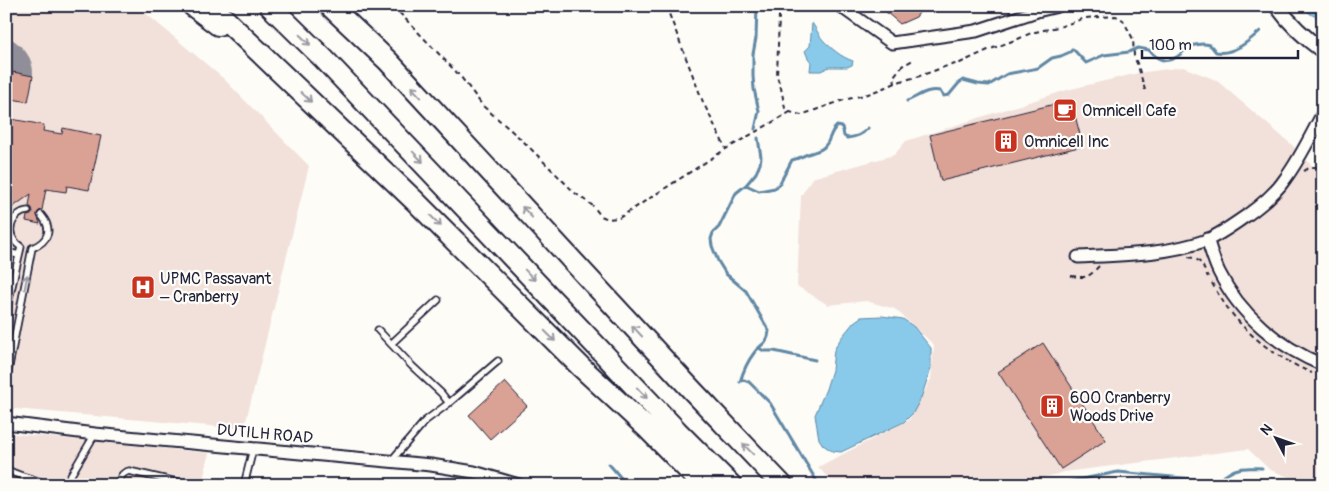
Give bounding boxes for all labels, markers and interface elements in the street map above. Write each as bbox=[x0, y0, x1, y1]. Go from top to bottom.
scale bar bbox=[1142, 28, 1298, 60]
one-way arrow bbox=[299, 34, 311, 46]
text: 100 m bbox=[1149, 36, 1192, 55]
one-way arrow bbox=[410, 86, 422, 99]
one-way arrow bbox=[300, 91, 312, 103]
cafe icon: Omnicell Cafe bbox=[1052, 97, 1078, 123]
place label: Omnicell Cafe bbox=[1082, 101, 1176, 121]
building icon: Omnicell Inc bbox=[993, 128, 1019, 154]
place label: Omnicell Inc bbox=[1024, 132, 1109, 152]
one-way arrow bbox=[412, 151, 424, 164]
one-way arrow bbox=[521, 205, 532, 218]
one-way arrow bbox=[429, 215, 441, 227]
place label: UPMC Passavant – Cranberry bbox=[159, 269, 272, 307]
one-way arrow bbox=[524, 269, 536, 281]
hospital icon: UPMC Passavant – Cranberry bbox=[130, 274, 156, 300]
one-way arrow bbox=[21, 275, 31, 291]
one-way arrow bbox=[631, 324, 643, 337]
one-way arrow bbox=[544, 330, 556, 342]
one-way arrow bbox=[636, 387, 648, 399]
place label: 600 Cranberry Woods Drive bbox=[1070, 388, 1170, 426]
building icon: 600 Cranberry Woods Drive bbox=[1039, 393, 1065, 419]
north arrow bbox=[1252, 414, 1302, 464]
street label: DUTILH ROAD bbox=[216, 420, 314, 448]
text: N bbox=[1257, 421, 1276, 439]
one-way arrow bbox=[742, 443, 754, 456]

